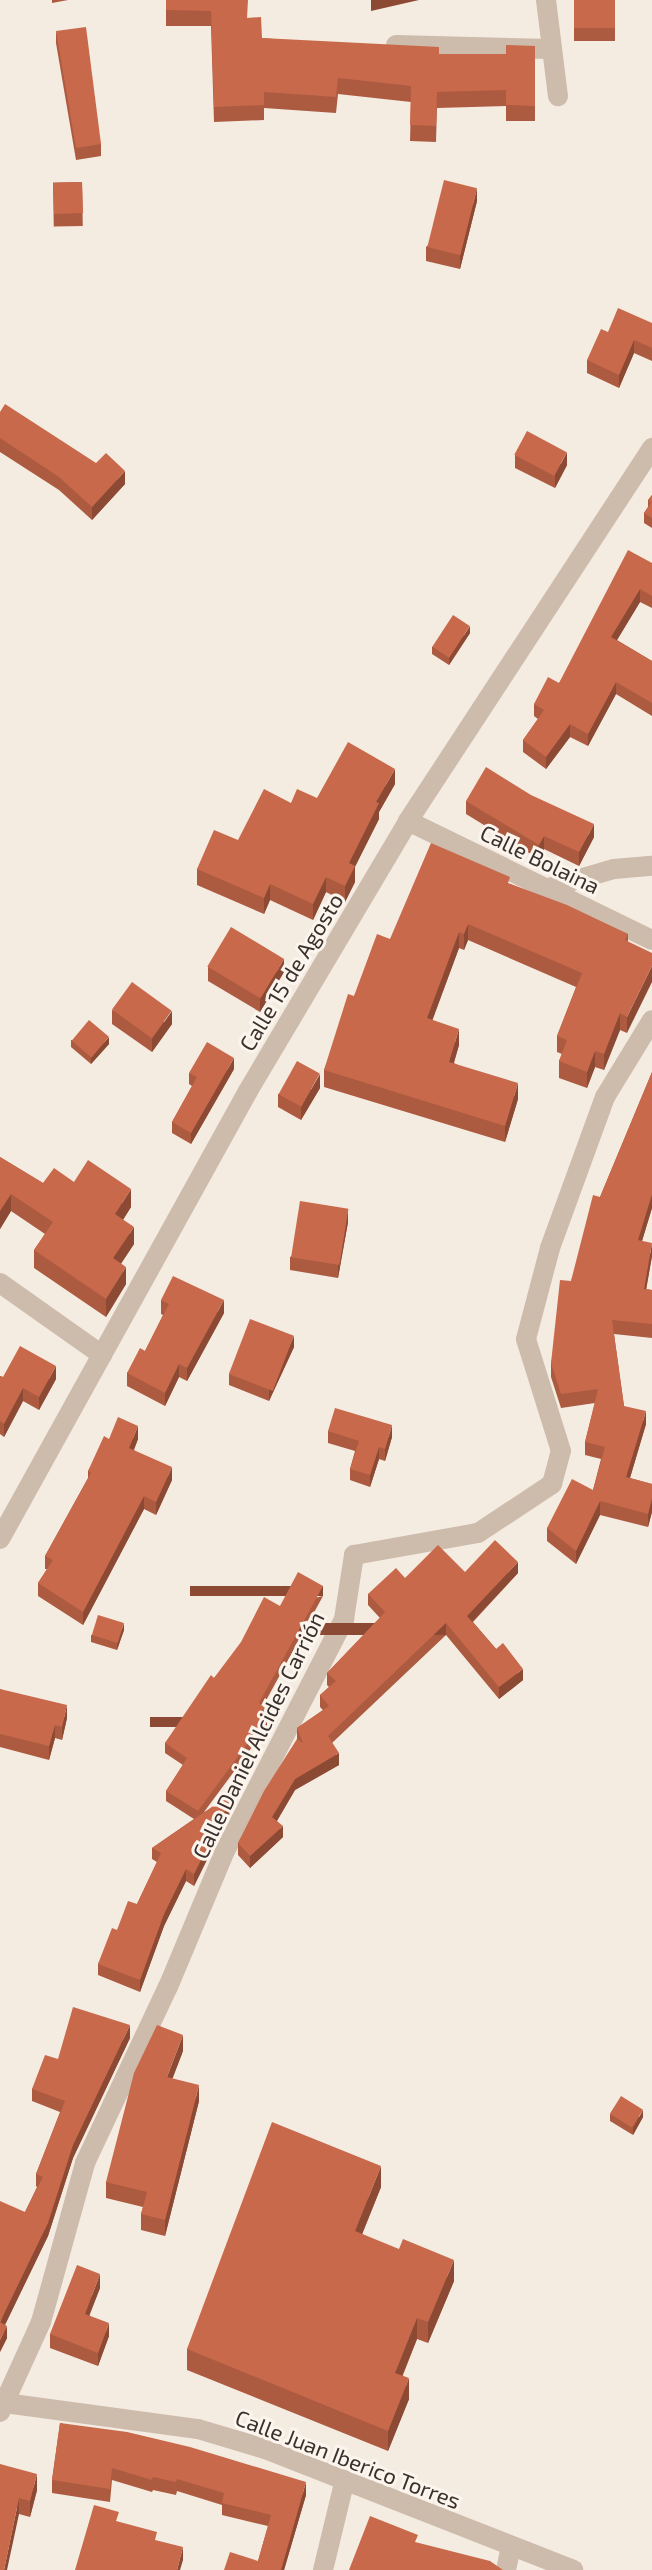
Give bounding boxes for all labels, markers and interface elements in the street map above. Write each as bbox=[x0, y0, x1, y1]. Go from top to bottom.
street label: Calle Bolaina bbox=[476, 819, 604, 899]
street label: Calle 15 de Agosto bbox=[233, 888, 349, 1056]
street label: Calle Daniel Alcides Carrión bbox=[186, 1607, 330, 1863]
street label: Calle Juan Iberico Torres bbox=[231, 2404, 465, 2514]

